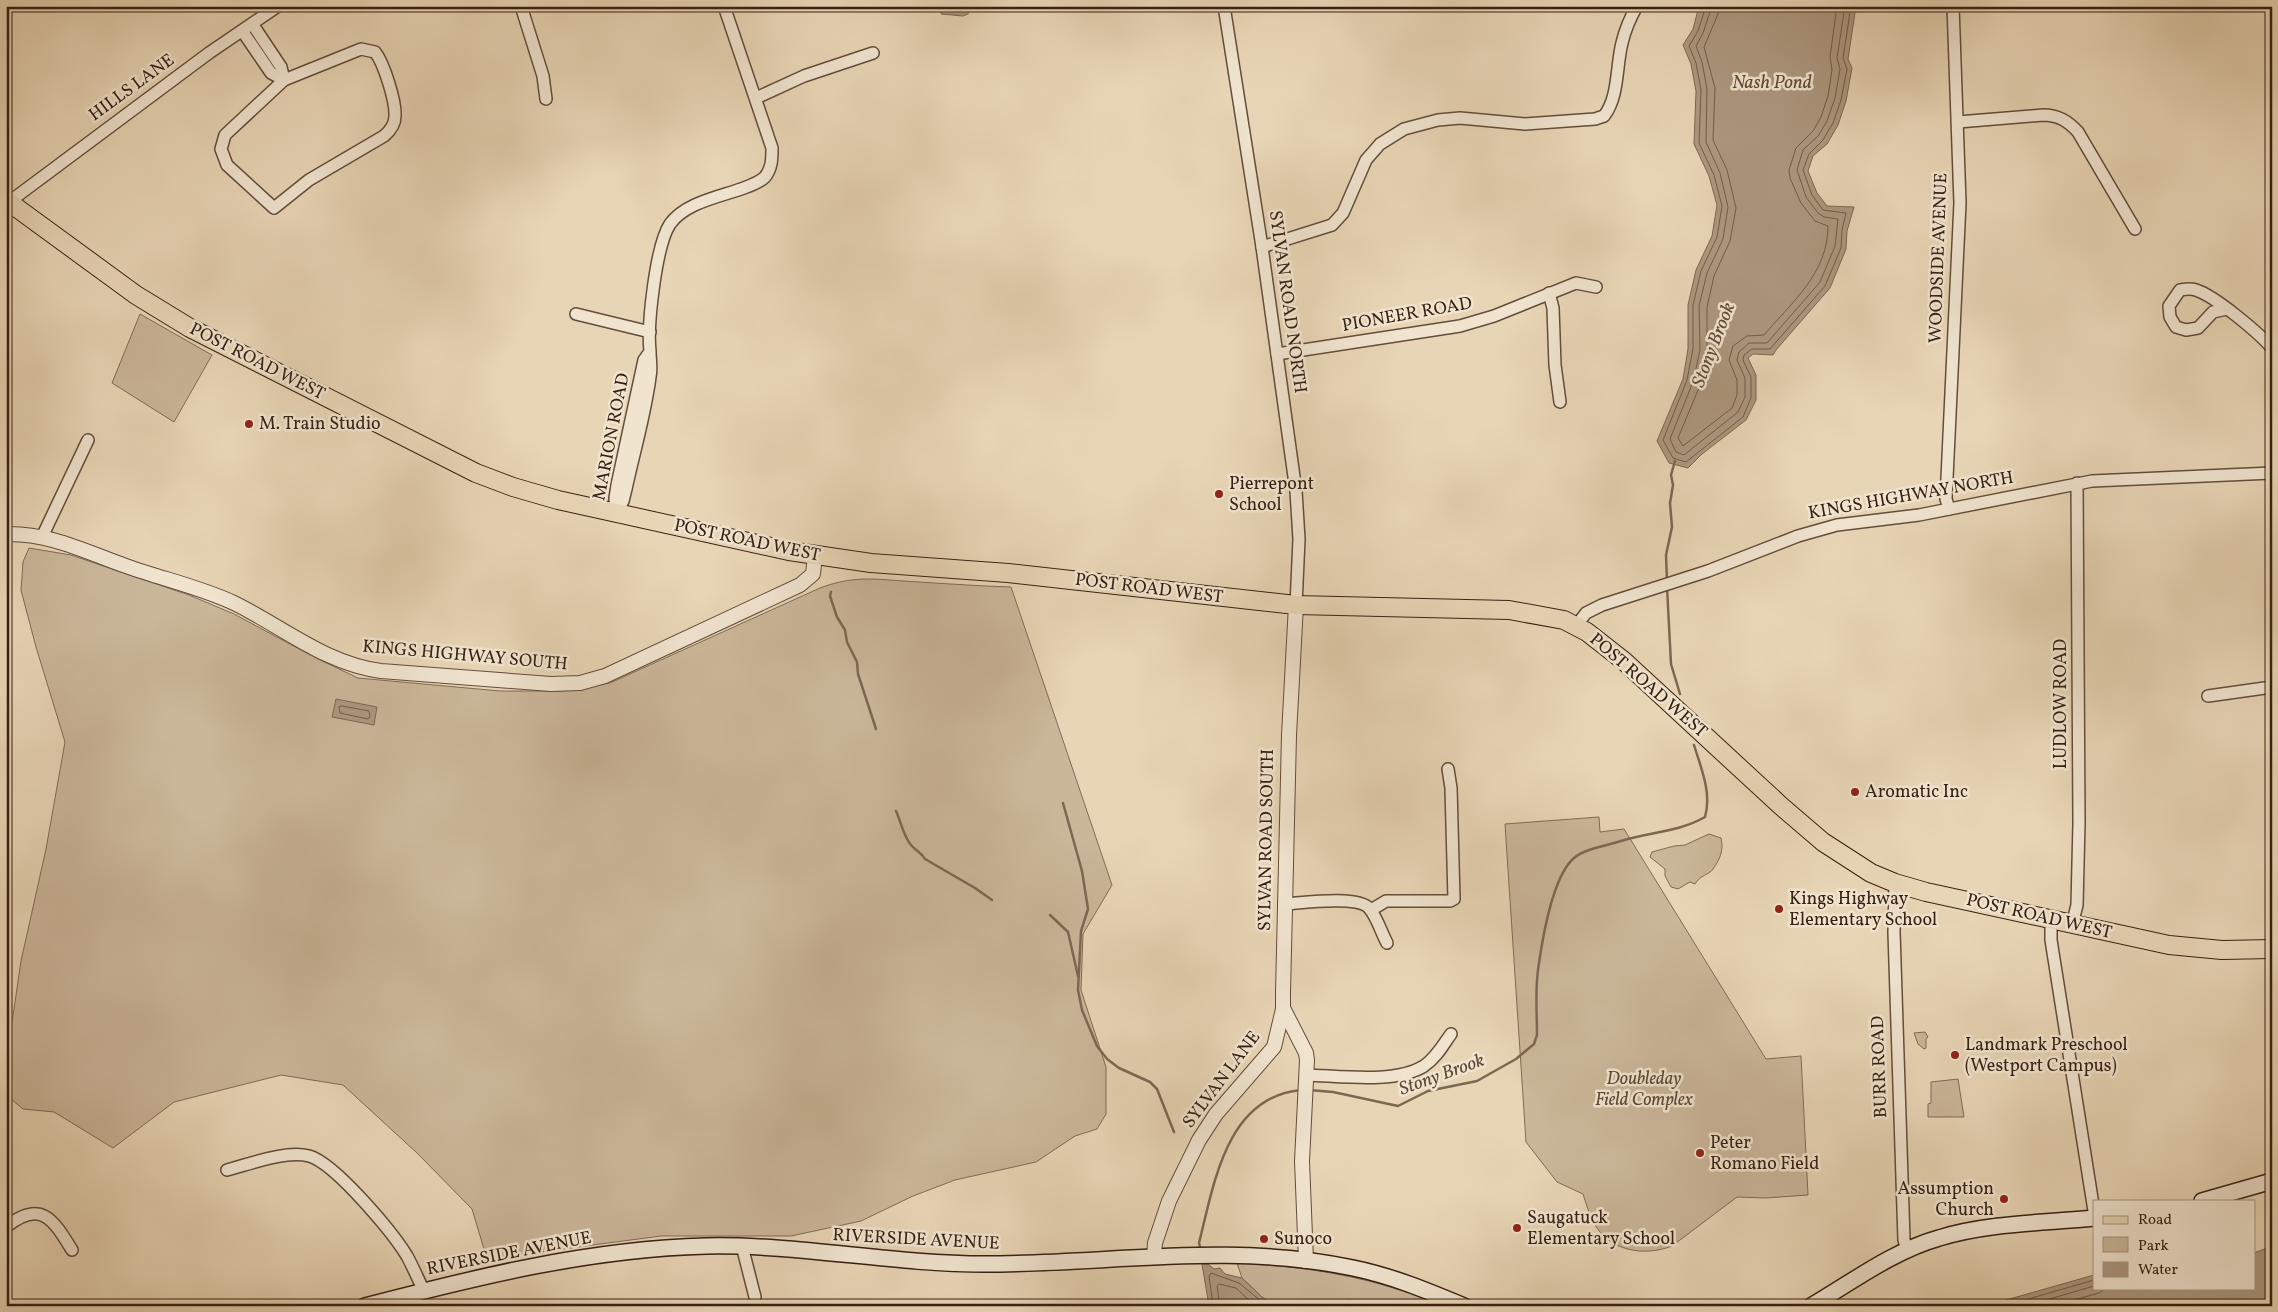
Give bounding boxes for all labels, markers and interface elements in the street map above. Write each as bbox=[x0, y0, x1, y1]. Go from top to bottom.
street label: HILLS LANE bbox=[84, 48, 180, 128]
water label: Nash Pond bbox=[1732, 70, 1812, 96]
street label: WOODSIDE AVENUE bbox=[1924, 172, 1954, 344]
street label: SYLVAN ROAD NORTH bbox=[1262, 209, 1312, 395]
street label: PIONEER ROAD bbox=[1340, 291, 1474, 339]
water label: Stony Brook bbox=[1686, 299, 1742, 391]
street label: POST ROAD WEST bbox=[185, 317, 329, 407]
street label: MARION ROAD bbox=[587, 371, 637, 503]
place label: M. Train Studio bbox=[259, 412, 381, 437]
marker: M. Train Studio bbox=[243, 418, 255, 430]
street label: KINGS HIGHWAY NORTH bbox=[1806, 466, 2016, 526]
place label: Pierrepont School bbox=[1229, 472, 1314, 518]
marker: Pierrepont School bbox=[1213, 488, 1225, 500]
street label: POST ROAD WEST bbox=[672, 513, 823, 569]
street label: POST ROAD WEST bbox=[1074, 568, 1225, 611]
street label: POST ROAD WEST bbox=[1584, 628, 1713, 745]
street label: KINGS HIGHWAY SOUTH bbox=[361, 635, 569, 677]
street label: LUDLOW ROAD bbox=[2049, 639, 2074, 769]
street label: SYLVAN ROAD SOUTH bbox=[1253, 749, 1281, 931]
place label: Aromatic Inc bbox=[1865, 780, 1968, 805]
marker: Aromatic Inc bbox=[1849, 786, 1861, 798]
place label: Kings Highway Elementary School bbox=[1789, 887, 1937, 933]
street label: POST ROAD WEST bbox=[1964, 888, 2115, 946]
marker: Kings Highway Elementary School bbox=[1773, 903, 1785, 915]
street label: BURR ROAD bbox=[1866, 1015, 1894, 1119]
street label: SYLVAN LANE bbox=[1177, 1026, 1267, 1134]
place label: Landmark Preschool (Westport Campus) bbox=[1965, 1033, 2128, 1079]
water label: Stony Brook bbox=[1396, 1047, 1489, 1102]
marker: Landmark Preschool (Westport Campus) bbox=[1949, 1049, 1961, 1061]
park label: Doubleday Field Complex bbox=[1595, 1067, 1694, 1113]
place label: Peter Romano Field bbox=[1710, 1131, 1819, 1177]
marker: Peter Romano Field bbox=[1694, 1147, 1706, 1159]
place label: Assumption Church bbox=[1897, 1177, 1994, 1223]
marker: Assumption Church bbox=[1998, 1193, 2010, 1205]
legend bbox=[2093, 1200, 2256, 1290]
place label: Saugatuck Elementary School bbox=[1527, 1206, 1675, 1252]
text: Road bbox=[2138, 1210, 2172, 1231]
marker: Saugatuck Elementary School bbox=[1511, 1222, 1523, 1234]
street label: RIVERSIDE AVENUE bbox=[832, 1223, 1000, 1257]
street label: RIVERSIDE AVENUE bbox=[424, 1226, 594, 1282]
place label: Sunoco bbox=[1274, 1227, 1332, 1252]
marker: Sunoco bbox=[1258, 1233, 1270, 1245]
text: Park bbox=[2138, 1236, 2169, 1257]
text: Water bbox=[2138, 1260, 2178, 1281]

